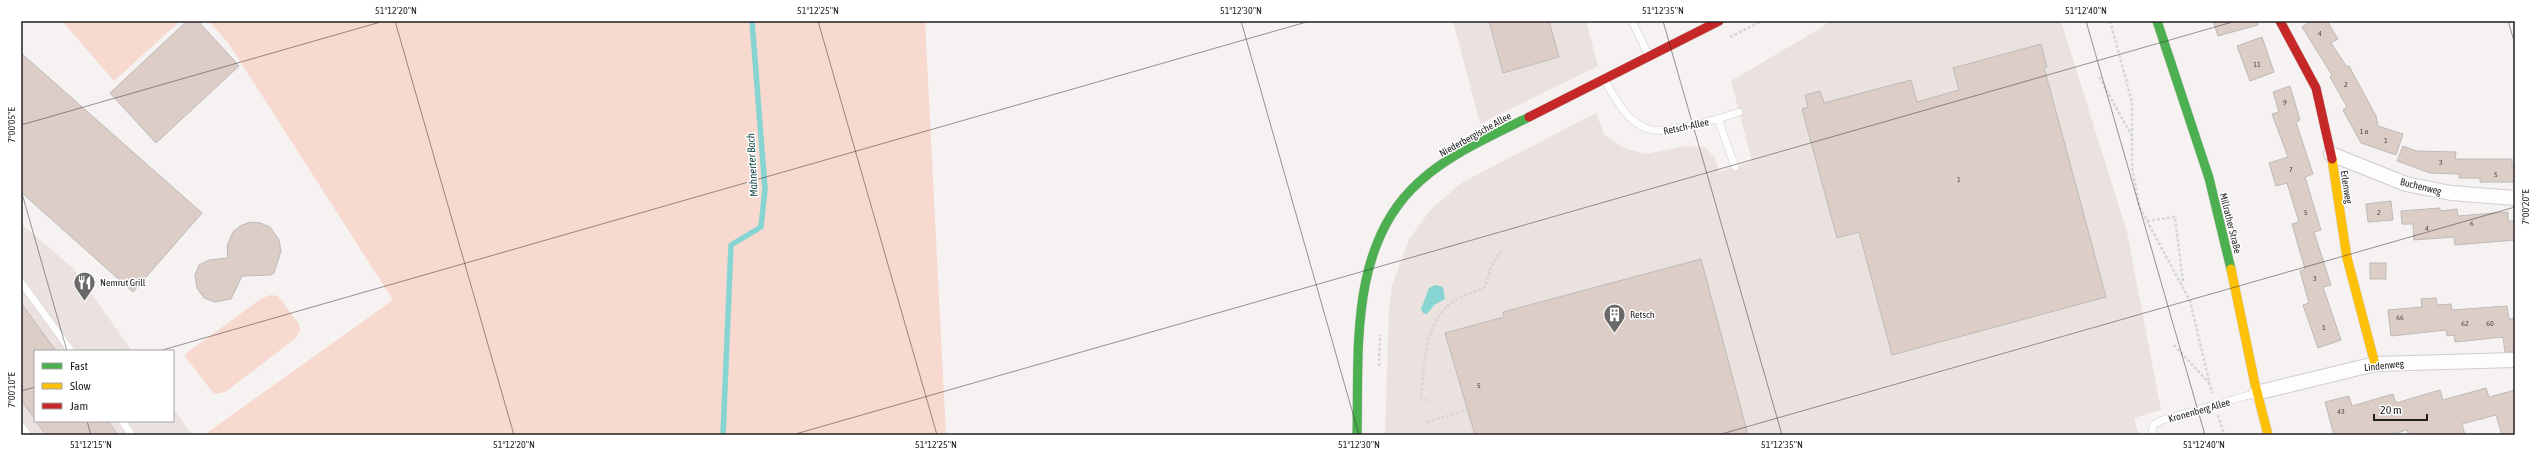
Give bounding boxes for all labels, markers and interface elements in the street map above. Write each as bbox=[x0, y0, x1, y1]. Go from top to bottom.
text: 51°12'20"N bbox=[375, 5, 417, 16]
text: 51°12'25"N bbox=[797, 5, 839, 16]
text: 51°12'30"N bbox=[1220, 5, 1262, 16]
text: 51°12'35"N bbox=[1642, 5, 1684, 16]
text: 51°12'40"N bbox=[2065, 5, 2107, 16]
house number: 4 bbox=[2318, 29, 2322, 38]
house number: 11 bbox=[2253, 60, 2261, 69]
house number: 2 bbox=[2344, 80, 2348, 89]
house number: 9 bbox=[2283, 98, 2287, 107]
text: 7°00'05"E bbox=[6, 107, 17, 143]
street label: Niederbergische Allee bbox=[1437, 110, 1514, 159]
street label: Retsch-Allee bbox=[1662, 116, 1710, 137]
house number: 1 a bbox=[2360, 127, 2369, 136]
water label: Mahnerter Bach bbox=[744, 132, 760, 197]
house number: 1 bbox=[2384, 136, 2388, 145]
house number: 3 bbox=[2439, 158, 2443, 167]
house number: 7 bbox=[2289, 165, 2293, 174]
street label: Erlenweg bbox=[2338, 169, 2355, 205]
house number: 5 bbox=[2494, 170, 2498, 179]
house number: 1 bbox=[1957, 175, 1961, 184]
street label: Buchenweg bbox=[2399, 176, 2443, 197]
text: 7°00'20"E bbox=[2520, 189, 2531, 225]
street label: Millrather Straße bbox=[2218, 192, 2243, 255]
house number: 5 bbox=[2304, 208, 2308, 217]
house number: 2 bbox=[2377, 208, 2381, 217]
house number: 6 bbox=[2470, 219, 2474, 228]
house number: 4 bbox=[2425, 224, 2429, 233]
restaurant icon: Nemrut Grill bbox=[72, 269, 98, 302]
house number: 3 bbox=[2313, 274, 2317, 283]
place label: Nemrut Grill bbox=[100, 277, 146, 288]
building icon: Retsch bbox=[1602, 301, 1628, 334]
place label: Retsch bbox=[1630, 309, 1655, 320]
house number: 66 bbox=[2396, 313, 2404, 322]
house number: 62 bbox=[2461, 319, 2469, 328]
house number: 60 bbox=[2486, 319, 2494, 328]
house number: 1 bbox=[2322, 323, 2326, 332]
legend bbox=[34, 350, 174, 422]
street label: Lindenweg bbox=[2364, 358, 2405, 373]
text: Fast bbox=[70, 359, 88, 373]
text: 7°00'10"E bbox=[6, 372, 17, 408]
text: Slow bbox=[70, 379, 91, 393]
house number: 5 bbox=[1477, 381, 1481, 390]
street label: Kronenberg Allee bbox=[2167, 396, 2232, 425]
scale bar bbox=[2374, 396, 2427, 422]
text: Jam bbox=[70, 399, 88, 413]
text: 20 m bbox=[2380, 403, 2402, 417]
house number: 43 bbox=[2337, 407, 2345, 416]
text: 51°12'15"N bbox=[70, 439, 112, 450]
text: 51°12'20"N bbox=[493, 439, 535, 450]
text: 51°12'25"N bbox=[915, 439, 957, 450]
text: 51°12'30"N bbox=[1338, 439, 1380, 450]
text: 51°12'35"N bbox=[1761, 439, 1803, 450]
text: 51°12'40"N bbox=[2183, 439, 2225, 450]

